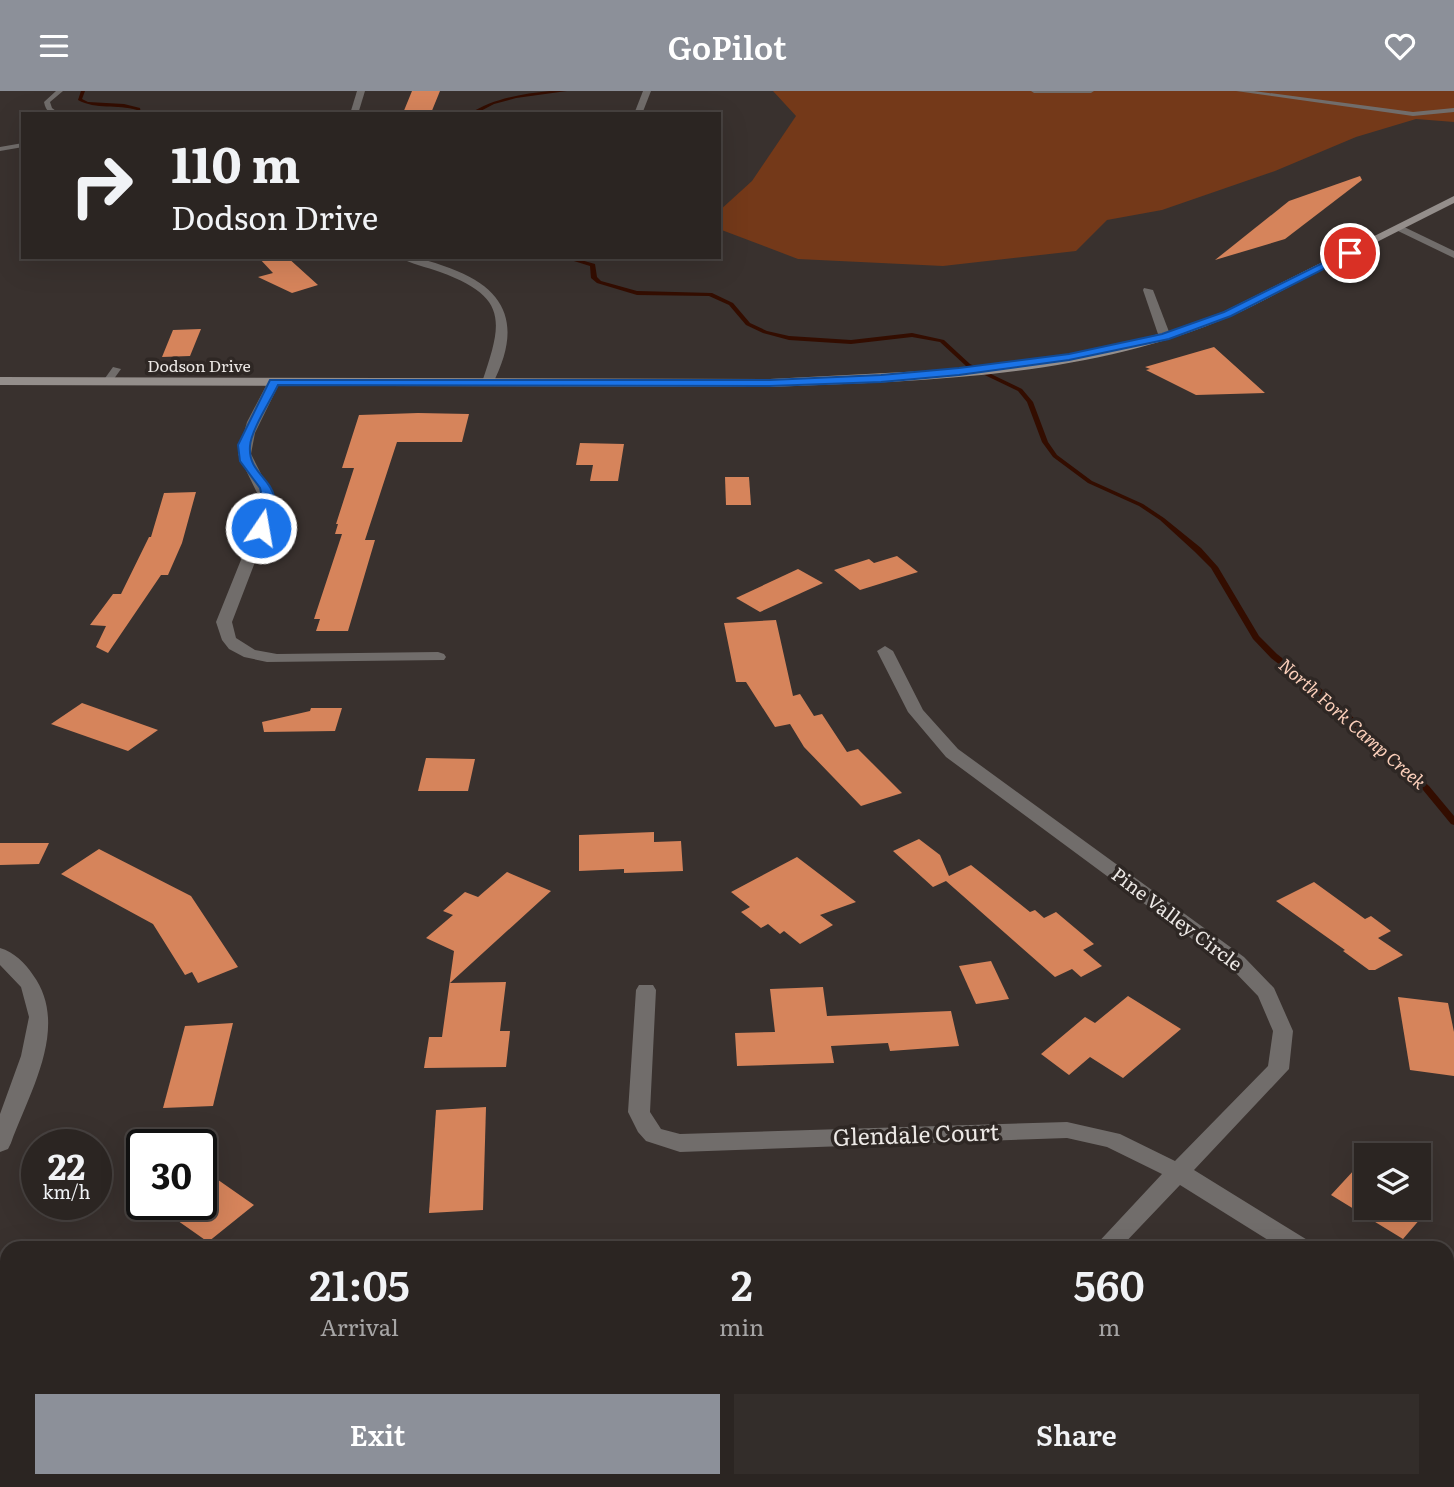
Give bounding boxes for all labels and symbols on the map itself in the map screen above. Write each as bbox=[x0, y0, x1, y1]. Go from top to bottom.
pin bbox=[1320, 223, 1380, 283]
street label: Dodson Drive bbox=[147, 353, 251, 377]
position arrow bbox=[224, 491, 298, 565]
water label: North Fork Camp Creek bbox=[1273, 651, 1433, 795]
street label: Pine Valley Circle bbox=[1106, 860, 1249, 977]
street label: Glendale Court bbox=[832, 1113, 1000, 1153]
speed limit sign: 30 bbox=[126, 1129, 217, 1220]

